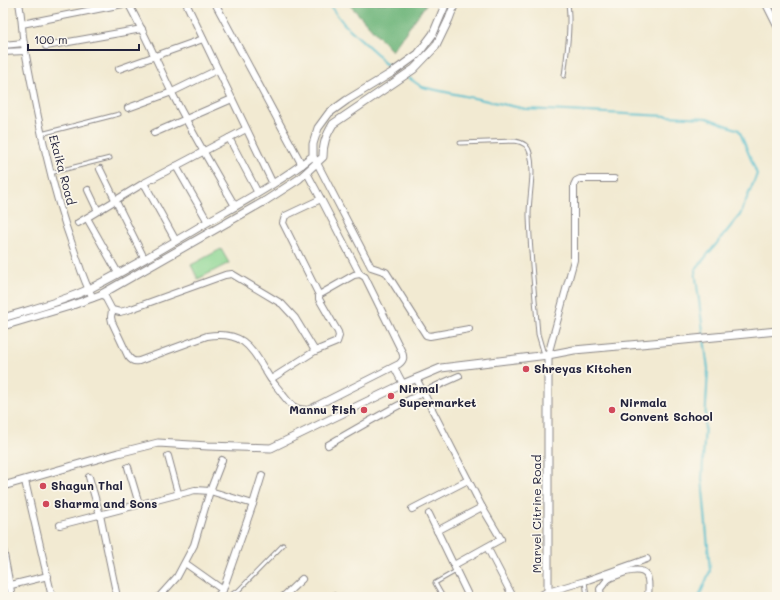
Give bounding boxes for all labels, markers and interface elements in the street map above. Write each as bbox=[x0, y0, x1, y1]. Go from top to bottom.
scale bar bbox=[28, 26, 139, 52]
text: 100 m bbox=[34, 31, 68, 47]
street label: Ekaika Road bbox=[46, 133, 80, 207]
place label: Shreyas Kitchen bbox=[534, 360, 632, 376]
marker: Shreyas Kitchen bbox=[521, 364, 531, 374]
place label: Nirmal Supermarket bbox=[399, 380, 476, 410]
marker: Nirmal Supermarket bbox=[386, 391, 396, 401]
place label: Nirmala Convent School bbox=[620, 394, 713, 424]
place label: Mannu Fish bbox=[289, 401, 356, 417]
marker: Mannu Fish bbox=[359, 405, 369, 415]
marker: Nirmala Convent School bbox=[607, 405, 617, 415]
street label: Marvel Citrine Road bbox=[528, 454, 544, 573]
place label: Shagun Thal bbox=[51, 477, 123, 493]
marker: Shagun Thal bbox=[38, 481, 48, 491]
place label: Sharma and Sons bbox=[54, 495, 157, 511]
marker: Sharma and Sons bbox=[41, 499, 51, 509]

